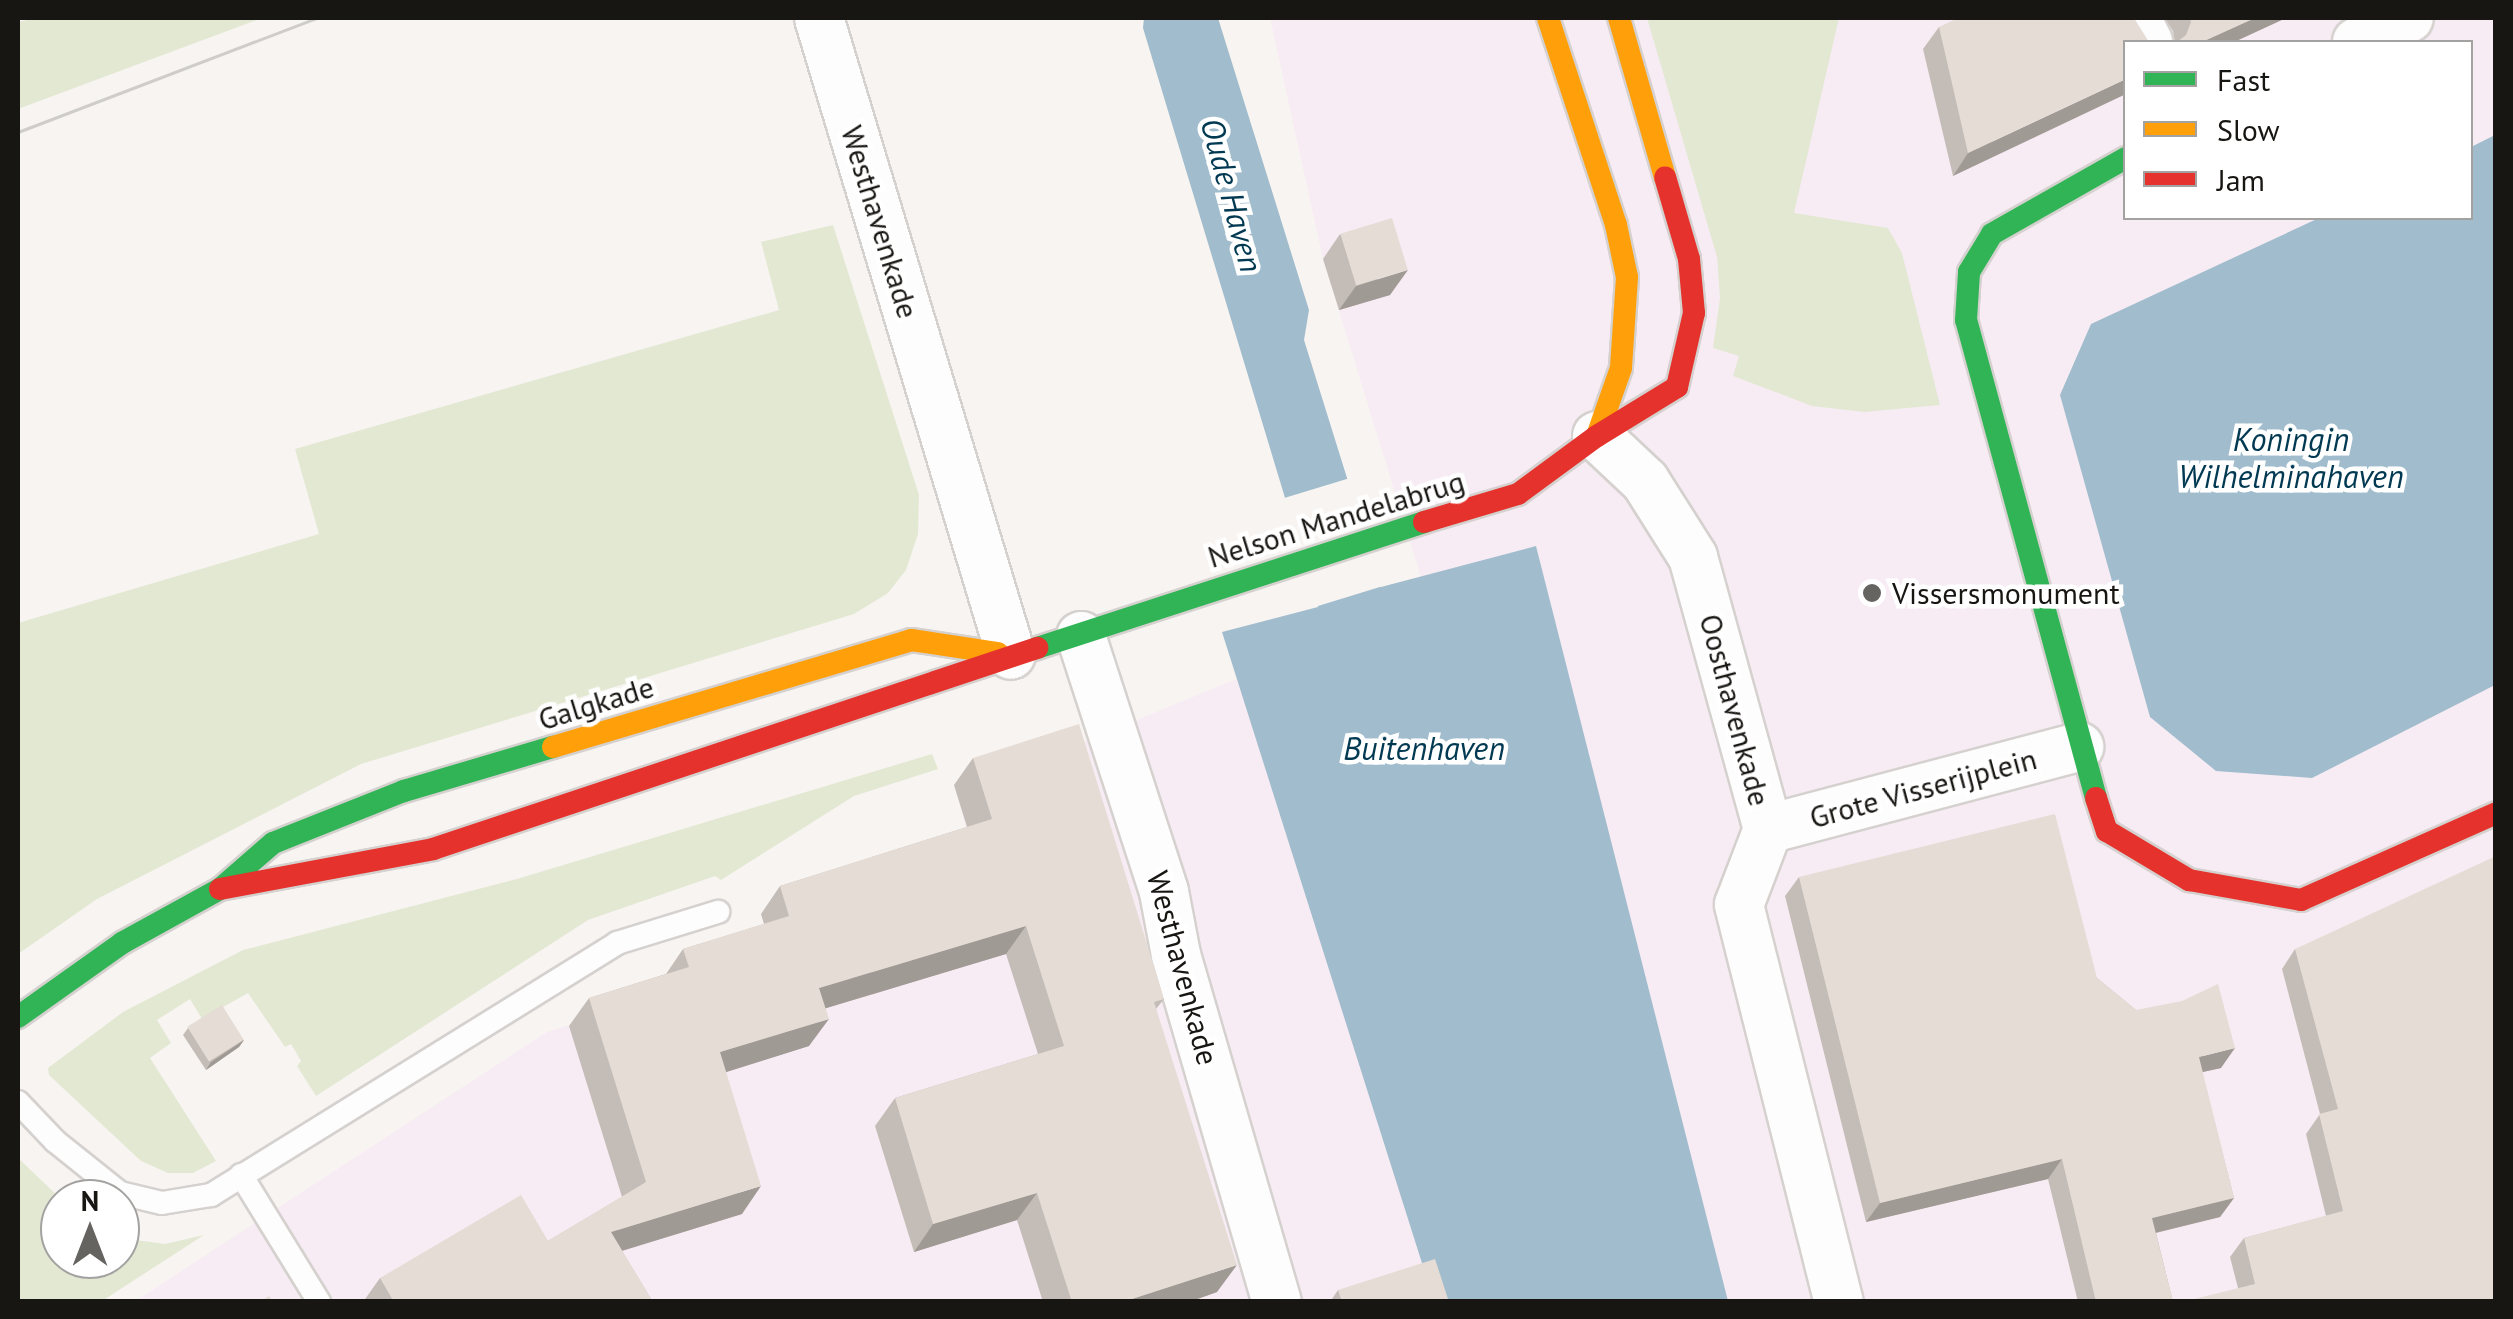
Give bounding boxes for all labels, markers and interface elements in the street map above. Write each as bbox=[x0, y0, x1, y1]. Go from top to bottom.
legend bbox=[2123, 40, 2473, 220]
text: Fast bbox=[2217, 60, 2270, 99]
text: Slow bbox=[2217, 110, 2280, 149]
water label: Oude Haven bbox=[1193, 114, 1271, 276]
street label: Westhavenkade bbox=[834, 121, 926, 323]
text: Jam bbox=[2217, 160, 2265, 199]
water label: Koningin Wilhelminahaven bbox=[2178, 421, 2404, 496]
street label: Nelson Mandelabrug bbox=[1204, 463, 1468, 575]
place label: Vissersmonument bbox=[1892, 575, 2120, 611]
marker: Vissersmonument bbox=[1861, 582, 1883, 604]
street label: Oosthavenkade bbox=[1692, 610, 1778, 810]
street label: Galgkade bbox=[534, 668, 658, 738]
water label: Buitenhaven bbox=[1343, 729, 1505, 767]
street label: Grote Visserijplein bbox=[1805, 740, 2041, 836]
street label: Westhavenkade bbox=[1140, 867, 1226, 1069]
north arrow bbox=[40, 1179, 140, 1279]
text: N bbox=[81, 1182, 99, 1219]

